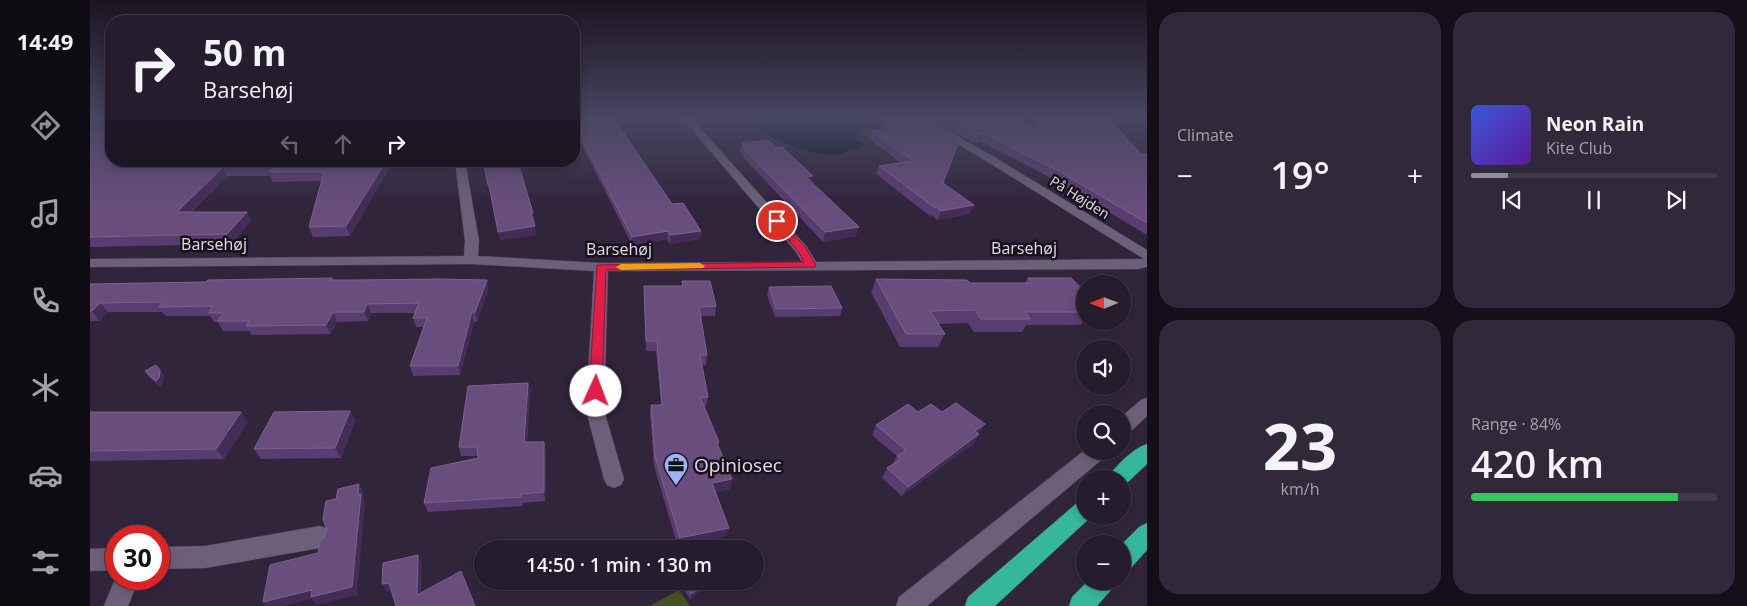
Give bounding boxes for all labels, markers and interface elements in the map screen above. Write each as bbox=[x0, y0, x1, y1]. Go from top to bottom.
text: 14:49 bbox=[17, 26, 73, 56]
text: 50 m bbox=[203, 29, 286, 76]
icon: right bbox=[120, 35, 185, 100]
text: Barsehøj bbox=[203, 74, 294, 104]
icon: directions bbox=[28, 108, 63, 143]
text: Neon Rain bbox=[1546, 111, 1644, 137]
text: Climate bbox=[1177, 124, 1234, 146]
icon: left bbox=[276, 130, 304, 158]
icon: ahead bbox=[329, 130, 357, 158]
icon: right bbox=[382, 130, 410, 158]
text: Kite Club bbox=[1546, 137, 1612, 159]
text: 19° bbox=[1270, 148, 1330, 200]
text: − bbox=[1177, 156, 1193, 194]
text: + bbox=[1407, 156, 1423, 194]
street label: På Højden bbox=[1046, 171, 1114, 223]
icon: previous bbox=[1498, 186, 1526, 214]
icon: pause bbox=[1580, 186, 1608, 214]
icon: next bbox=[1662, 186, 1690, 214]
icon: music bbox=[28, 196, 63, 231]
pin bbox=[756, 200, 798, 242]
icon: arrive bbox=[763, 207, 791, 235]
street label: Barsehøj bbox=[181, 233, 247, 255]
street label: Barsehøj bbox=[991, 237, 1057, 259]
street label: Barsehøj bbox=[586, 238, 652, 260]
north arrow bbox=[1076, 275, 1131, 330]
map controls bbox=[1076, 275, 1131, 590]
icon: phone bbox=[28, 283, 63, 318]
button: sound bbox=[1076, 340, 1131, 395]
position arrow bbox=[569, 364, 621, 416]
icon: climate bbox=[28, 370, 63, 405]
text: 23 bbox=[1263, 401, 1337, 489]
button: search bbox=[1076, 405, 1131, 460]
text: Range · 84% bbox=[1471, 413, 1561, 435]
text: 420 km bbox=[1471, 437, 1604, 489]
office icon: Opiniosec bbox=[663, 452, 689, 486]
place label: Opiniosec bbox=[694, 452, 782, 478]
icon: car bbox=[28, 458, 63, 493]
button: + bbox=[1076, 470, 1131, 525]
text: km/h bbox=[1281, 478, 1319, 500]
speed limit sign: 30 bbox=[105, 525, 170, 590]
button: − bbox=[1076, 535, 1131, 590]
icon: filters bbox=[28, 545, 63, 580]
text: 14:50 · 1 min · 130 m bbox=[526, 552, 712, 578]

